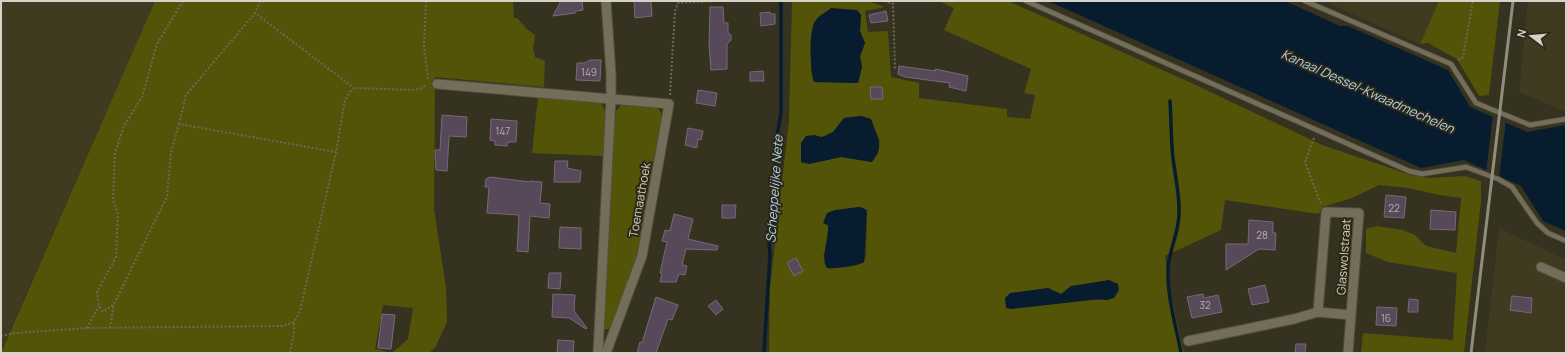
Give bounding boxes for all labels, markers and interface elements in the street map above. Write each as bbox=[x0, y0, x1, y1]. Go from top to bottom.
north arrow bbox=[1511, 16, 1551, 56]
text: N bbox=[1513, 27, 1529, 39]
water label: Kanaal Dessel-Kwaadmechelen bbox=[1279, 45, 1458, 138]
house number: 149 bbox=[581, 65, 597, 79]
house number: 147 bbox=[496, 124, 510, 138]
water label: Scheppelijke Nete bbox=[761, 133, 787, 244]
street label: Toemaathoek bbox=[625, 160, 655, 239]
house number: 22 bbox=[1388, 201, 1400, 215]
street label: Glaswolstraat bbox=[1332, 218, 1355, 296]
house number: 28 bbox=[1256, 228, 1268, 242]
house number: 32 bbox=[1199, 298, 1211, 312]
house number: 16 bbox=[1381, 311, 1391, 325]

